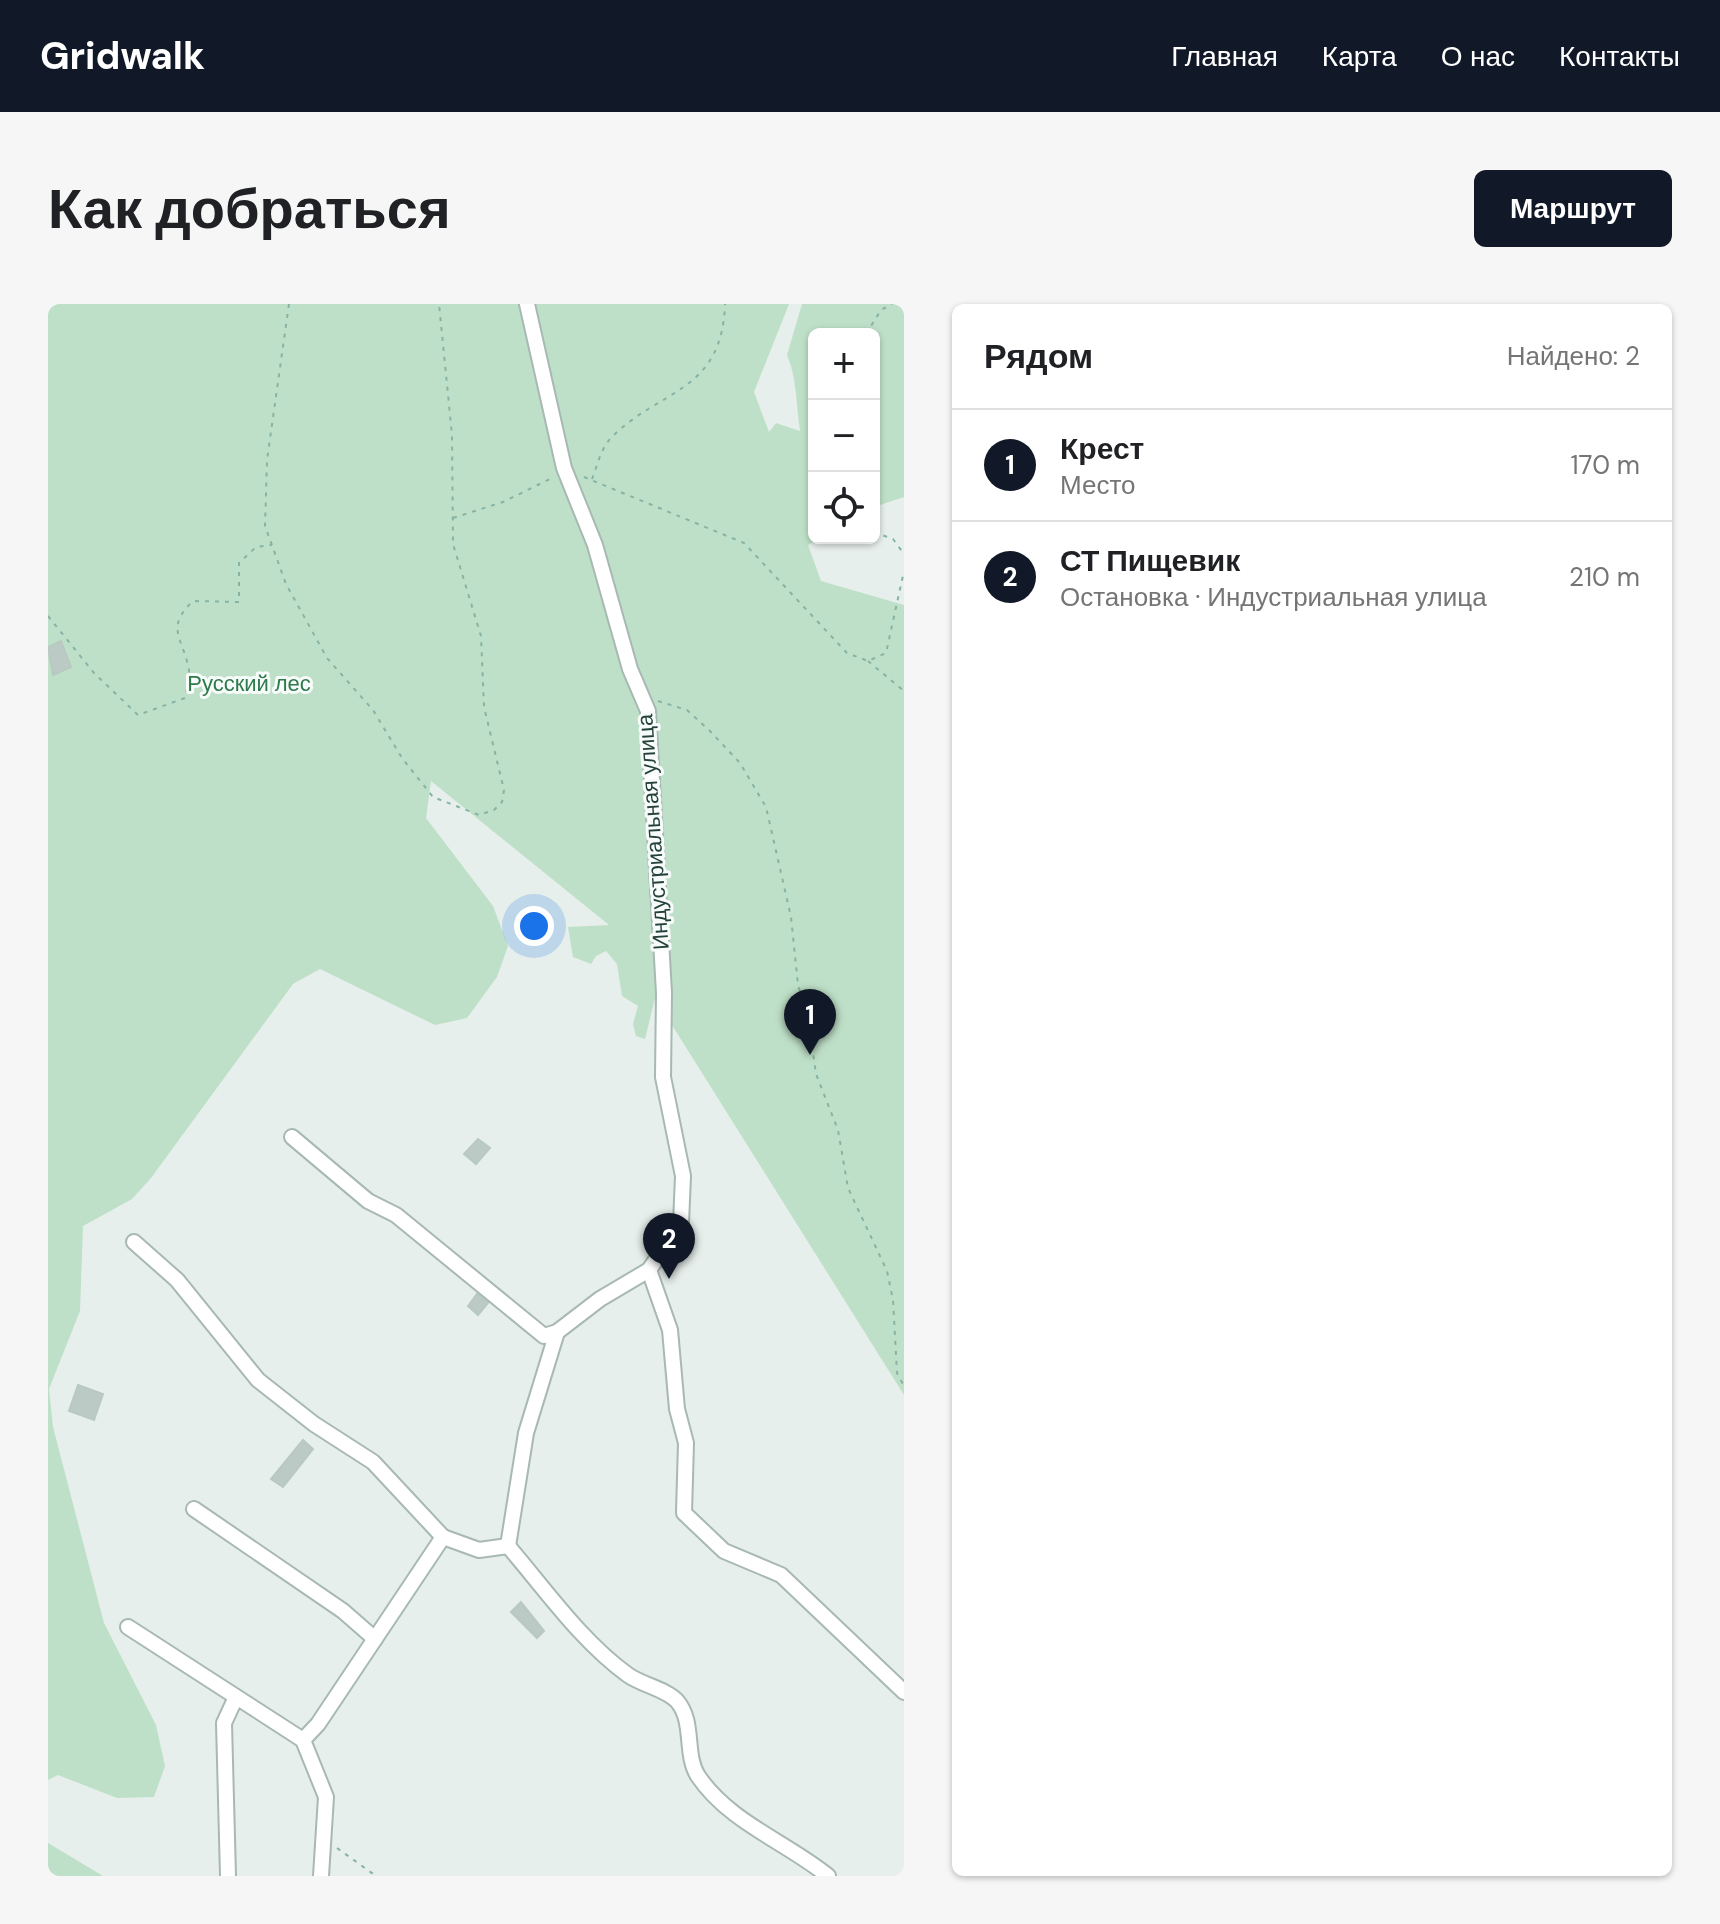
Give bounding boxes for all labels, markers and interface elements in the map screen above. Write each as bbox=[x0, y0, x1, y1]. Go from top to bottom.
text: Gridwalk bbox=[40, 31, 205, 81]
text: Главная bbox=[1171, 38, 1278, 75]
text: Карта bbox=[1322, 38, 1397, 75]
text: О нас bbox=[1441, 38, 1515, 75]
text: Контакты bbox=[1559, 38, 1680, 75]
button: Маршрут bbox=[1474, 170, 1672, 247]
text: Как добраться bbox=[48, 172, 451, 245]
map controls bbox=[808, 328, 880, 544]
button: + bbox=[808, 328, 880, 400]
text: Рядом bbox=[984, 334, 1093, 379]
text: Найдено: 2 bbox=[1507, 339, 1640, 373]
button: − bbox=[808, 400, 880, 472]
text: Крест bbox=[1060, 429, 1144, 468]
text: 1 bbox=[1005, 448, 1015, 482]
text: 170 m bbox=[1571, 448, 1640, 482]
text: Место bbox=[1060, 468, 1136, 502]
button: locate bbox=[808, 472, 880, 544]
text: СТ Пищевик bbox=[1060, 541, 1240, 580]
text: 2 bbox=[1002, 560, 1018, 594]
text: 210 m bbox=[1569, 560, 1640, 594]
text: Остановка · Индустриальная улица bbox=[1060, 580, 1487, 614]
park label: Русский лес bbox=[187, 669, 311, 698]
street label: Индустриальная улица bbox=[630, 712, 676, 951]
your location bbox=[514, 906, 554, 946]
pin: 1 bbox=[784, 989, 836, 1055]
pin: 2 bbox=[643, 1213, 695, 1279]

